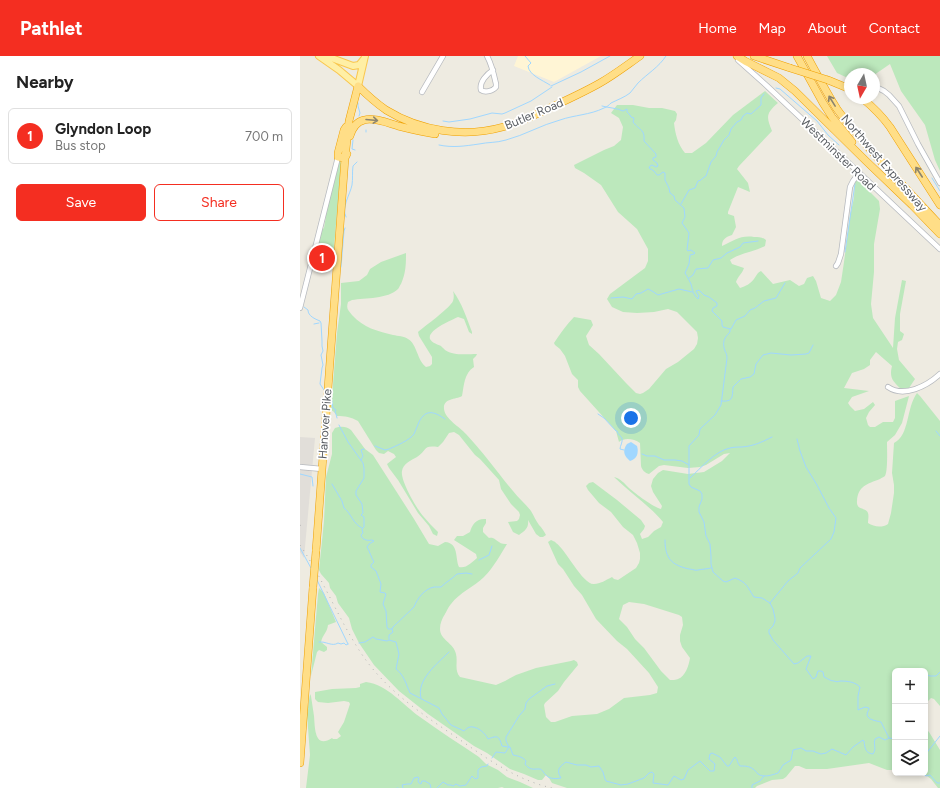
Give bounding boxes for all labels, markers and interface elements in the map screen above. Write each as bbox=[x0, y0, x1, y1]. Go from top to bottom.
text: Pathlet bbox=[20, 17, 83, 40]
text: Home bbox=[698, 20, 737, 37]
text: Map bbox=[759, 20, 786, 37]
text: About bbox=[808, 20, 847, 37]
text: Contact bbox=[869, 20, 920, 37]
north arrow bbox=[844, 68, 880, 104]
text: Nearby bbox=[16, 72, 74, 92]
street label: Butler Road bbox=[503, 95, 565, 133]
one-way arrow bbox=[828, 96, 836, 107]
street label: Northwest Expressway bbox=[838, 112, 930, 215]
street label: Westminster Road bbox=[798, 115, 878, 193]
one-way arrow bbox=[365, 117, 378, 124]
text: Glyndon Loop bbox=[55, 120, 151, 138]
text: 1 bbox=[27, 129, 33, 144]
text: 700 m bbox=[245, 129, 283, 144]
text: Bus stop bbox=[55, 138, 106, 153]
one-way arrow bbox=[915, 167, 923, 178]
button: Save bbox=[16, 184, 146, 221]
button: Share bbox=[154, 184, 284, 221]
pin: 1 bbox=[309, 243, 335, 273]
street label: Hanover Pike bbox=[316, 388, 334, 460]
your location bbox=[621, 408, 641, 428]
map controls bbox=[892, 668, 928, 776]
button: + bbox=[892, 668, 928, 704]
button: − bbox=[892, 704, 928, 740]
button: layers bbox=[892, 740, 928, 776]

